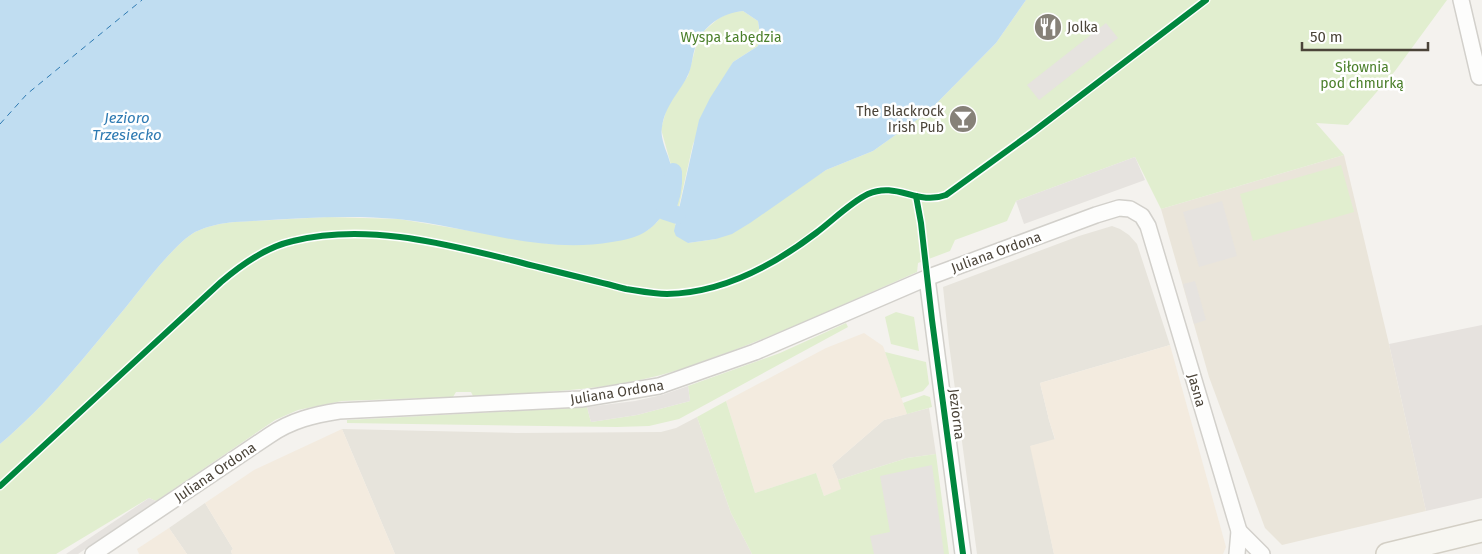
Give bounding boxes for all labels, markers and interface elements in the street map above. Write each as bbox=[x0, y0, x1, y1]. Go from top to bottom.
restaurant icon: Jolka bbox=[1033, 12, 1063, 42]
place label: Jolka bbox=[1067, 19, 1098, 36]
scale bar bbox=[1302, 20, 1428, 52]
text: 50 m bbox=[1310, 28, 1343, 46]
park label: Wyspa Łabędzia bbox=[680, 29, 782, 46]
park label: Siłownia pod chmurką bbox=[1320, 59, 1404, 92]
place label: The Blackrock Irish Pub bbox=[856, 103, 945, 136]
bar icon: The Blackrock Irish Pub bbox=[948, 104, 978, 134]
water label: Jezioro Trzesiecko bbox=[92, 109, 162, 144]
street label: Juliana Ordona bbox=[949, 228, 1044, 277]
street label: Jasna bbox=[1184, 371, 1209, 409]
street label: Juliana Ordona bbox=[569, 377, 665, 408]
street label: Jeziorna bbox=[945, 388, 968, 441]
street label: Juliana Ordona bbox=[171, 439, 259, 506]

